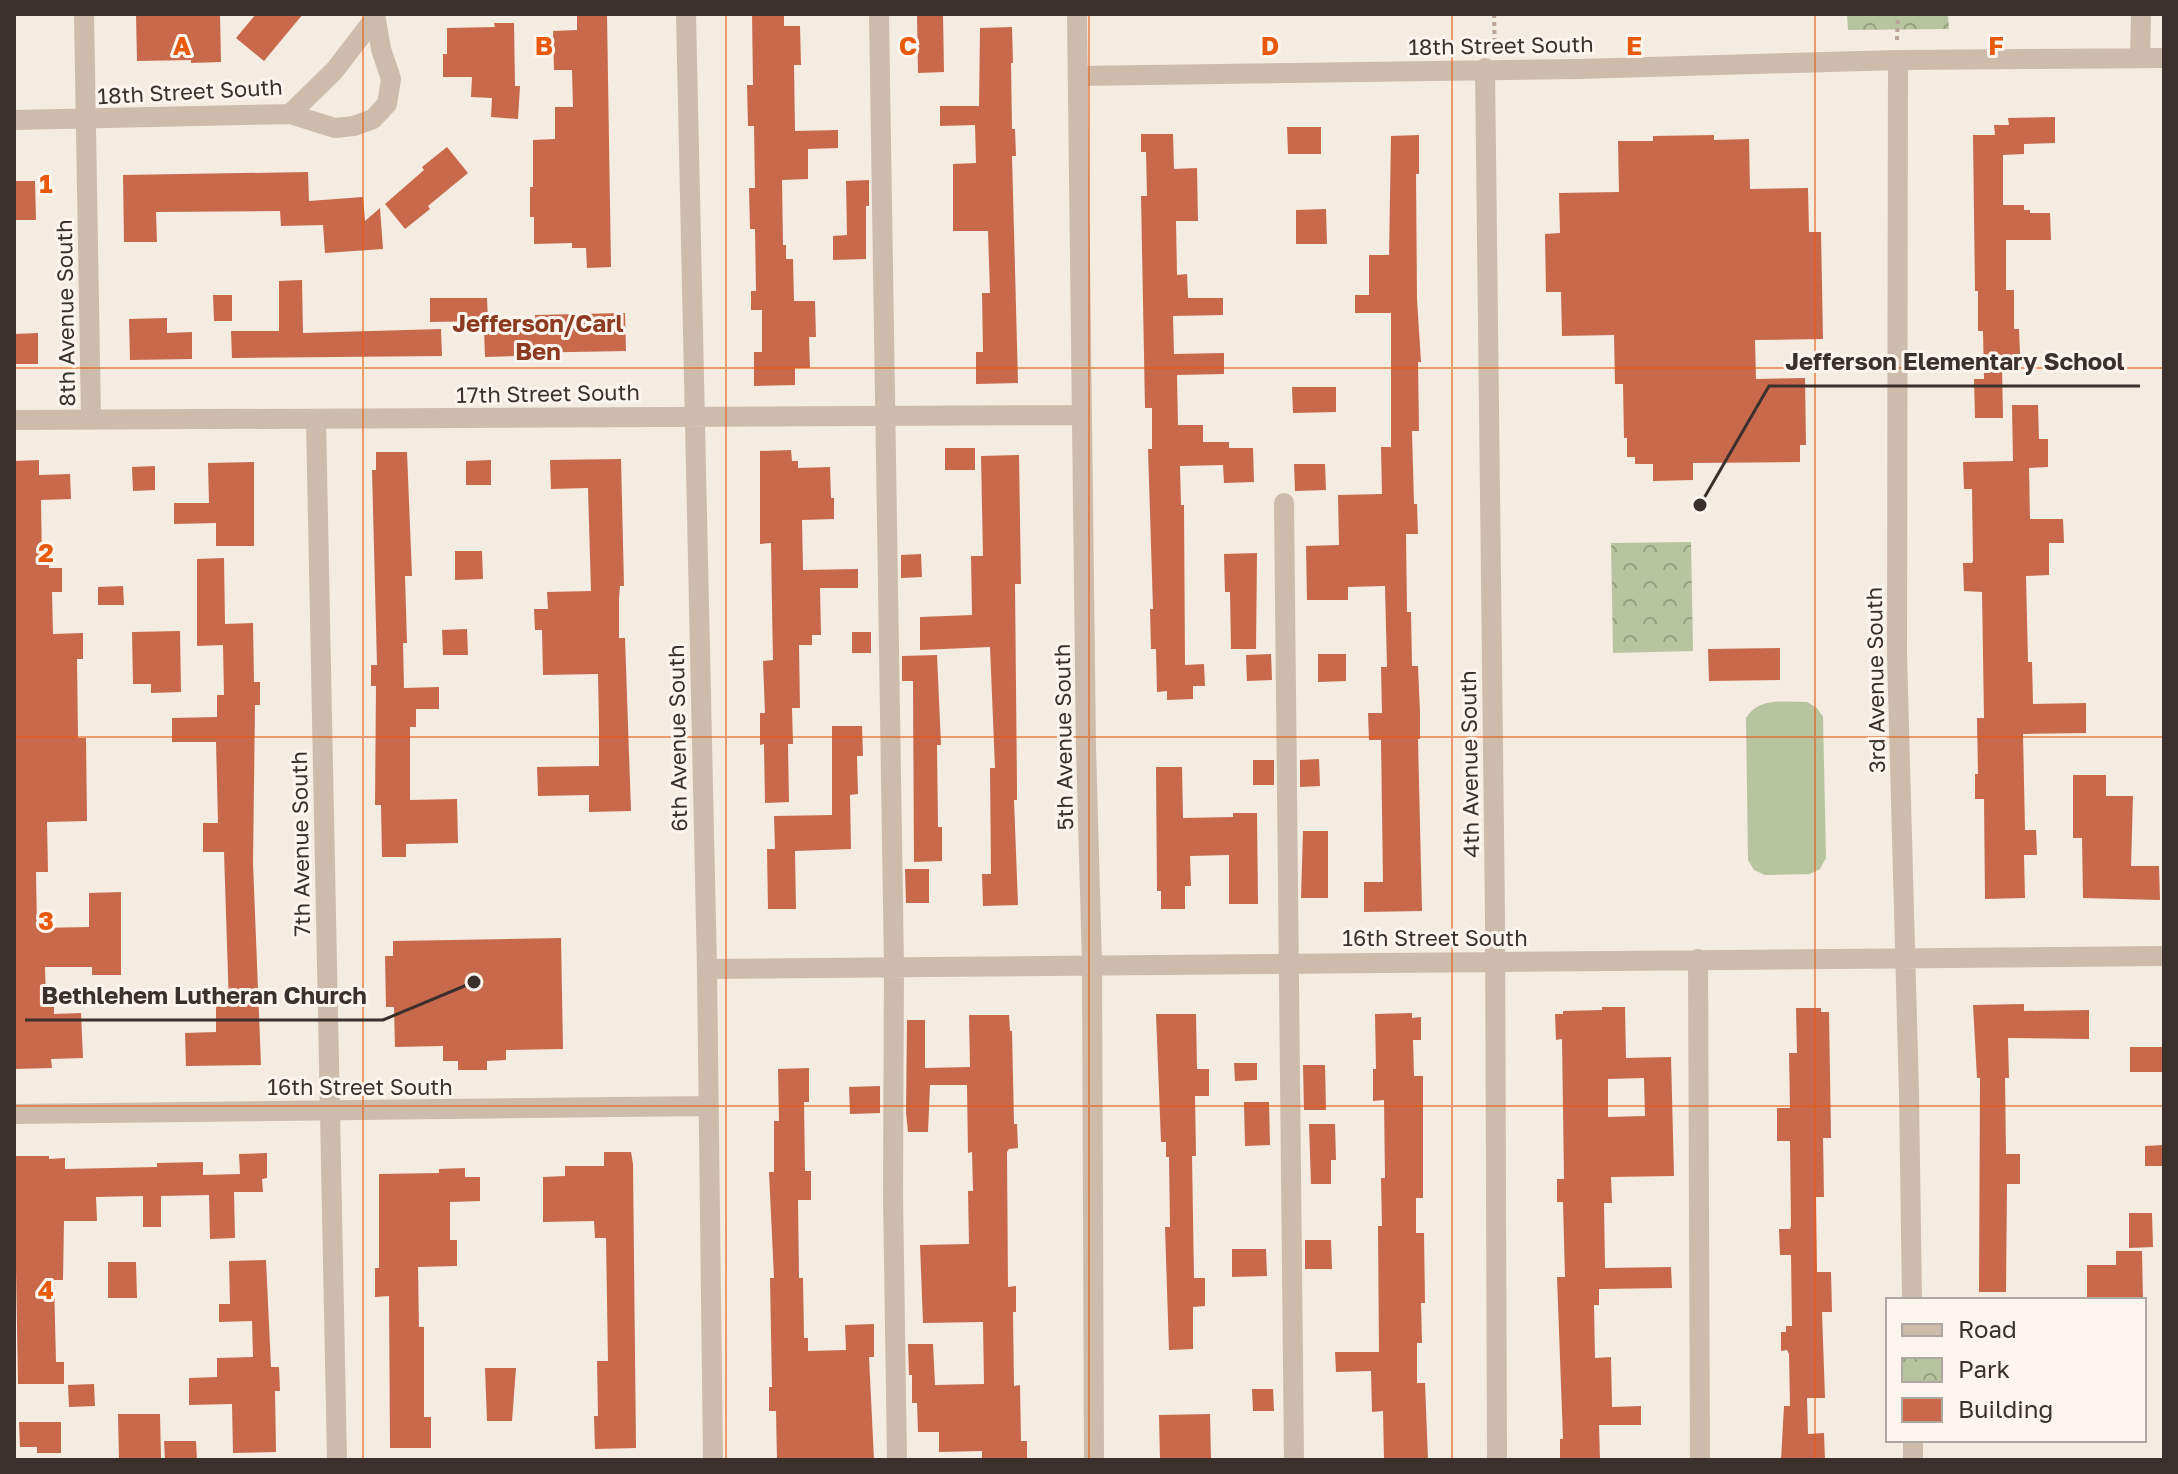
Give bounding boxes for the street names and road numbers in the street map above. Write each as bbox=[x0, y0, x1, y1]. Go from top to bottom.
street label: 18th Street South bbox=[1408, 30, 1594, 60]
street label: 18th Street South bbox=[97, 73, 283, 109]
street label: 8th Avenue South bbox=[50, 219, 80, 407]
street label: 17th Street South bbox=[456, 378, 640, 408]
street label: 3rd Avenue South bbox=[1860, 587, 1890, 773]
street label: 5th Avenue South bbox=[1048, 643, 1078, 831]
street label: 6th Avenue South bbox=[662, 644, 692, 832]
street label: 4th Avenue South bbox=[1454, 670, 1484, 858]
street label: 7th Avenue South bbox=[285, 751, 315, 937]
street label: 16th Street South bbox=[1342, 924, 1528, 951]
street label: 16th Street South bbox=[267, 1073, 453, 1100]

